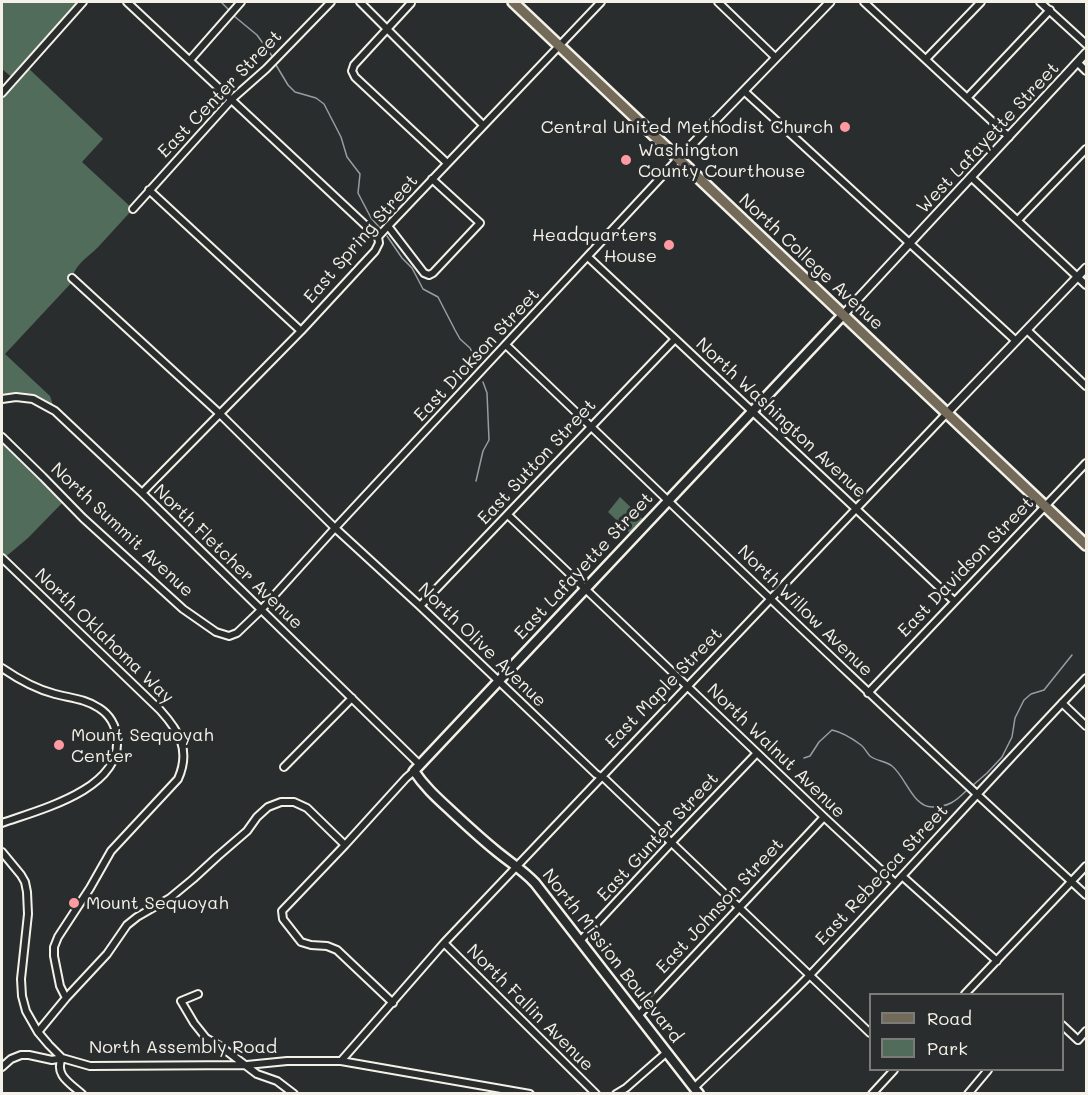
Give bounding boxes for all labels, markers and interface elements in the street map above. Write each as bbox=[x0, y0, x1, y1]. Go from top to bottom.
street label: East Center Street bbox=[154, 26, 286, 162]
street label: West Lafayette Street bbox=[912, 58, 1064, 218]
place label: Central United Methodist Church bbox=[541, 116, 833, 138]
marker: Central United Methodist Church bbox=[838, 120, 852, 134]
place label: Washington County Courthouse bbox=[638, 139, 805, 182]
marker: Washington County Courthouse bbox=[619, 153, 633, 167]
street label: East Spring Street bbox=[299, 170, 423, 308]
street label: North College Avenue bbox=[734, 189, 888, 335]
place label: Headquarters House bbox=[532, 224, 657, 266]
marker: Headquarters House bbox=[662, 238, 676, 252]
street label: East Dickson Street bbox=[410, 284, 544, 426]
street label: North Washington Avenue bbox=[691, 333, 871, 503]
street label: East Sutton Street bbox=[473, 395, 601, 529]
street label: North Summit Avenue bbox=[46, 458, 198, 602]
street label: North Fletcher Avenue bbox=[149, 480, 307, 634]
street label: East Lafayette Street bbox=[510, 488, 658, 644]
street label: East Davidson Street bbox=[893, 492, 1039, 642]
street label: North Willow Avenue bbox=[733, 541, 877, 681]
street label: North Oklahoma Way bbox=[30, 564, 178, 708]
street label: North Olive Avenue bbox=[413, 578, 551, 712]
street label: East Maple Street bbox=[601, 623, 727, 753]
street label: North Walnut Avenue bbox=[702, 679, 850, 823]
place label: Mount Sequoyah Center bbox=[71, 724, 214, 766]
marker: Mount Sequoyah Center bbox=[52, 738, 66, 752]
street label: East Gunter Street bbox=[593, 768, 723, 906]
street label: East Rebecca Street bbox=[811, 800, 953, 950]
street label: East Johnson Street bbox=[652, 834, 788, 978]
street label: North Mission Boulevard bbox=[537, 865, 687, 1047]
place label: Mount Sequoyah bbox=[86, 892, 229, 914]
marker: Mount Sequoyah bbox=[67, 896, 81, 910]
street label: North Fallin Avenue bbox=[462, 940, 598, 1076]
legend bbox=[869, 993, 1064, 1071]
text: Road bbox=[927, 1006, 972, 1030]
street label: North Assembly Road bbox=[89, 1036, 277, 1058]
text: Park bbox=[927, 1036, 968, 1060]

